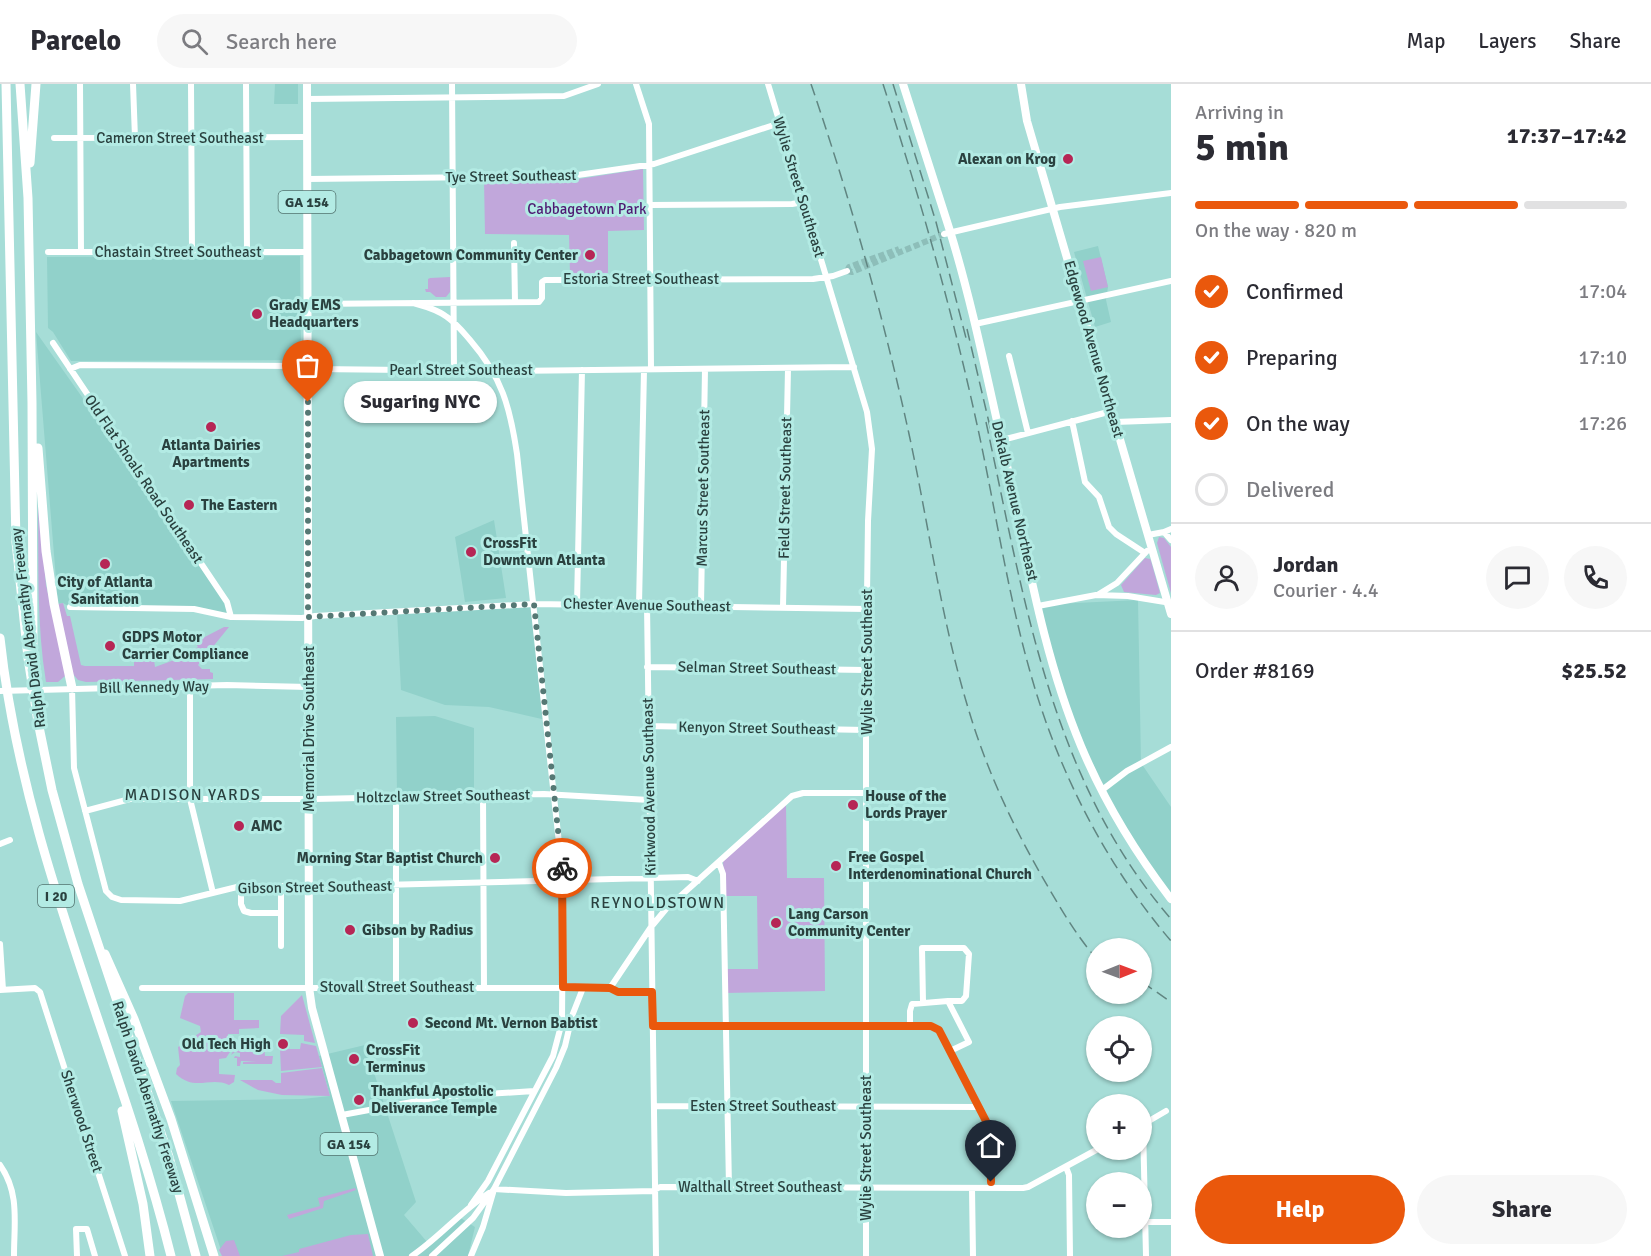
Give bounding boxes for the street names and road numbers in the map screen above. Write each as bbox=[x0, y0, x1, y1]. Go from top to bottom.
street label: Wylie Street Southeast bbox=[769, 115, 829, 259]
street label: Cameron Street Southeast bbox=[96, 129, 264, 147]
street label: Tye Street Southeast bbox=[445, 166, 577, 186]
road number: GA 154 bbox=[278, 191, 336, 213]
street label: Chastain Street Southeast bbox=[95, 243, 261, 261]
street label: Edgewood Avenue Northeast bbox=[1060, 258, 1128, 440]
street label: Estoria Street Southeast bbox=[563, 270, 719, 288]
street label: Pearl Street Southeast bbox=[389, 361, 533, 379]
street label: Old Flat Shoals Road Southeast bbox=[81, 391, 207, 567]
street label: Marcus Street Southeast bbox=[693, 409, 713, 567]
street label: Field Street Southeast bbox=[775, 417, 795, 559]
street label: DeKalb Avenue Northeast bbox=[988, 419, 1042, 583]
street label: Ralph David Abernathy Freeway bbox=[7, 527, 49, 729]
street label: Wylie Street Southeast bbox=[858, 589, 876, 735]
street label: Chester Avenue Southeast bbox=[563, 595, 731, 615]
street label: Memorial Drive Southeast bbox=[300, 646, 318, 812]
street label: Selman Street Southeast bbox=[678, 658, 836, 678]
street label: Bill Kennedy Way bbox=[99, 677, 209, 697]
street label: Kirkwood Avenue Southeast bbox=[638, 698, 660, 876]
street label: Kenyon Street Southeast bbox=[678, 718, 836, 738]
street label: Holtzclaw Street Southeast bbox=[356, 785, 530, 807]
street label: Gibson Street Southeast bbox=[238, 877, 392, 897]
road number: I 20 bbox=[38, 885, 74, 907]
street label: Stovall Street Southeast bbox=[320, 978, 474, 996]
street label: Ralph David Abernathy Freeway bbox=[108, 999, 188, 1195]
street label: Sherwood Street bbox=[57, 1068, 107, 1174]
street label: Wylie Street Southeast bbox=[857, 1075, 875, 1221]
street label: Esten Street Southeast bbox=[690, 1097, 836, 1115]
road number: GA 154 bbox=[320, 1133, 378, 1155]
street label: Walthall Street Southeast bbox=[678, 1178, 842, 1196]

